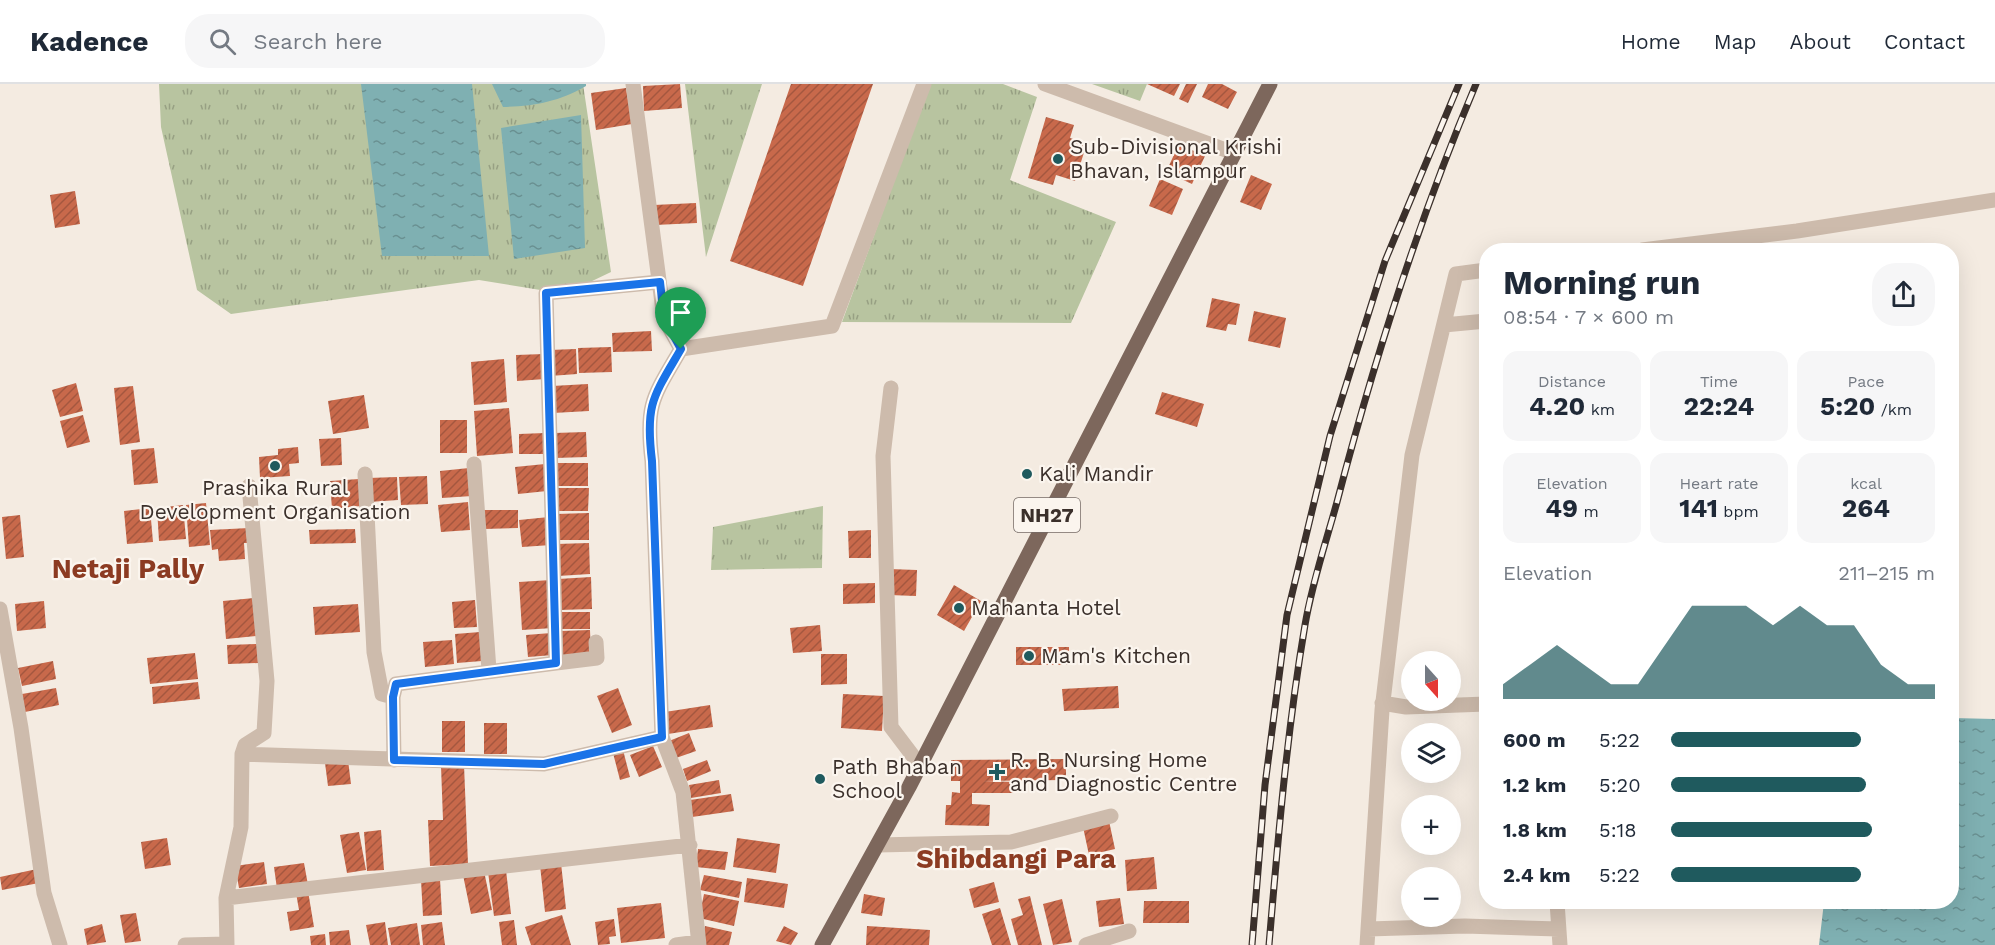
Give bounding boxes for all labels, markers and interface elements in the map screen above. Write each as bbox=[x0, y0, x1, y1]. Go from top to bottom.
search box bbox=[185, 14, 605, 68]
text: Kadence bbox=[30, 25, 149, 58]
icon: search bbox=[206, 25, 239, 58]
text: Search here bbox=[254, 29, 383, 54]
text: Home bbox=[1621, 29, 1681, 54]
text: Map bbox=[1714, 29, 1757, 54]
text: About bbox=[1790, 29, 1851, 54]
text: Contact bbox=[1884, 29, 1965, 54]
place label: Sub-Divisional Krishi Bhavan, Islampur bbox=[1070, 134, 1282, 183]
marker: Sub-Divisional Krishi Bhavan, Islampur bbox=[1051, 152, 1065, 166]
text: Morning run bbox=[1503, 263, 1700, 302]
button: share bbox=[1872, 263, 1935, 326]
pin bbox=[655, 287, 706, 349]
icon: arrive bbox=[664, 296, 697, 329]
text: 08:54 · 7 × 600 m bbox=[1503, 305, 1674, 329]
text: Distance bbox=[1538, 372, 1606, 391]
text: Time bbox=[1700, 372, 1738, 391]
text: Pace bbox=[1847, 372, 1885, 391]
text: 4.20 bbox=[1529, 391, 1585, 421]
text: 22:24 bbox=[1684, 391, 1754, 421]
text: 5:20 bbox=[1820, 391, 1875, 421]
text: km bbox=[1585, 400, 1615, 419]
text: /km bbox=[1875, 400, 1912, 419]
marker: Prashika Rural Development Organisation bbox=[268, 459, 282, 473]
place label: Kali Mandir bbox=[1039, 461, 1154, 486]
marker: Kali Mandir bbox=[1020, 467, 1034, 481]
text: Elevation bbox=[1536, 474, 1608, 493]
text: Heart rate bbox=[1679, 474, 1759, 493]
text: kcal bbox=[1850, 474, 1882, 493]
place label: Prashika Rural Development Organisation bbox=[140, 475, 410, 524]
text: 49 bbox=[1545, 493, 1578, 523]
text: 141 bbox=[1679, 493, 1718, 523]
text: 264 bbox=[1842, 493, 1890, 523]
road number: NH27 bbox=[1014, 498, 1080, 532]
text: m bbox=[1578, 502, 1599, 521]
text: bpm bbox=[1718, 502, 1759, 521]
district label: Netaji Pally bbox=[52, 553, 205, 585]
text: Elevation bbox=[1503, 561, 1592, 585]
text: 211–215 m bbox=[1838, 561, 1935, 585]
place label: Mahanta Hotel bbox=[971, 595, 1121, 620]
marker: Mahanta Hotel bbox=[952, 601, 966, 615]
place label: Mam's Kitchen bbox=[1041, 643, 1191, 668]
marker: Mam's Kitchen bbox=[1022, 649, 1036, 663]
north arrow bbox=[1401, 651, 1461, 711]
map controls bbox=[1401, 651, 1461, 927]
button: layers bbox=[1401, 723, 1461, 783]
text: 600 m bbox=[1503, 728, 1566, 752]
text: 5:22 bbox=[1599, 728, 1640, 752]
place label: R. B. Nursing Home and Diagnostic Centre bbox=[1010, 747, 1237, 796]
place label: Path Bhaban School bbox=[832, 754, 962, 803]
marker: R. B. Nursing Home and Diagnostic Centre bbox=[988, 763, 1006, 781]
marker: Path Bhaban School bbox=[813, 772, 827, 786]
text: 1.2 km bbox=[1503, 773, 1566, 797]
text: 5:20 bbox=[1599, 773, 1641, 797]
button: + bbox=[1401, 795, 1461, 855]
text: 1.8 km bbox=[1503, 818, 1567, 842]
text: 5:18 bbox=[1599, 818, 1637, 842]
district label: Shibdangi Para bbox=[916, 843, 1116, 875]
text: 2.4 km bbox=[1503, 863, 1571, 887]
text: 5:22 bbox=[1599, 863, 1640, 887]
button: − bbox=[1401, 867, 1461, 927]

